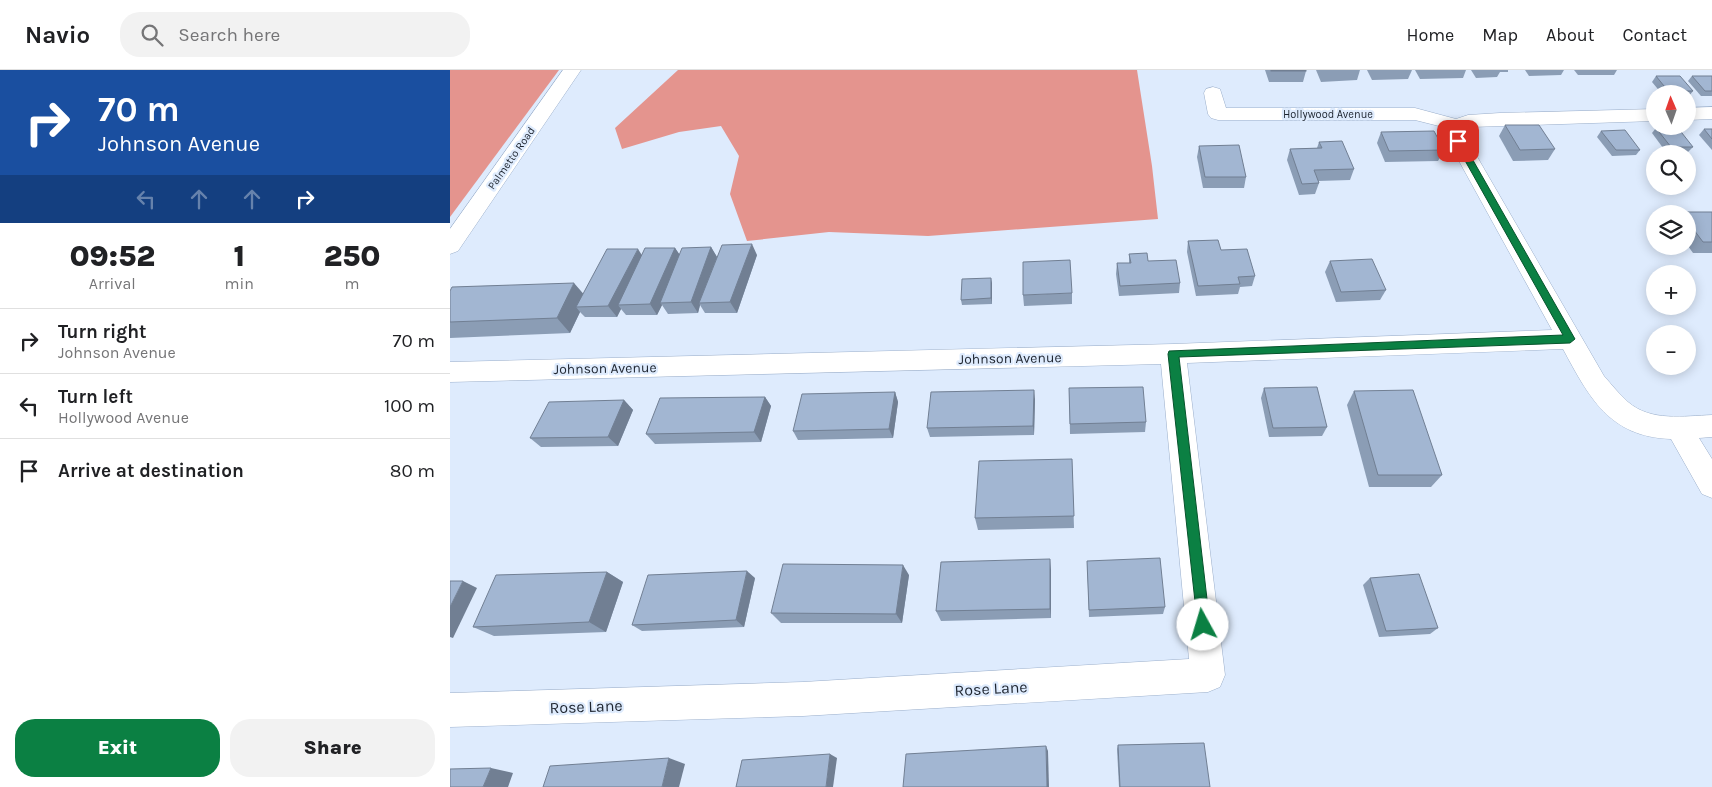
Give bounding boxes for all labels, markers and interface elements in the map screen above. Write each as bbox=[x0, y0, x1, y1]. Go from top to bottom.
search box bbox=[120, 12, 470, 57]
text: Navio bbox=[25, 21, 90, 49]
icon: search bbox=[138, 21, 166, 49]
text: Search here bbox=[178, 24, 280, 46]
text: Home bbox=[1406, 24, 1454, 46]
text: Map bbox=[1482, 24, 1518, 46]
text: About bbox=[1546, 24, 1595, 46]
text: Contact bbox=[1623, 24, 1687, 46]
north arrow bbox=[1646, 85, 1696, 135]
map controls bbox=[1646, 85, 1696, 375]
text: 70 m bbox=[98, 89, 180, 130]
icon: right bbox=[15, 90, 80, 155]
street label: Hollywood Avenue bbox=[1283, 108, 1373, 121]
pin bbox=[1437, 120, 1479, 162]
street label: Palmetto Road bbox=[485, 124, 538, 192]
icon: arrive bbox=[1444, 127, 1472, 155]
text: Johnson Avenue bbox=[98, 131, 260, 157]
button: search bbox=[1646, 145, 1696, 195]
icon: left bbox=[132, 185, 160, 213]
icon: ahead bbox=[185, 185, 213, 213]
icon: ahead bbox=[238, 185, 266, 213]
icon: right bbox=[291, 185, 319, 213]
button: layers bbox=[1646, 205, 1696, 255]
text: 09:52 bbox=[69, 238, 155, 274]
text: 1 bbox=[234, 238, 245, 274]
text: 250 bbox=[323, 238, 381, 274]
button: + bbox=[1646, 265, 1696, 315]
text: Arrival bbox=[89, 274, 136, 293]
text: min bbox=[225, 274, 254, 293]
text: m bbox=[344, 274, 359, 293]
text: Turn right bbox=[58, 321, 147, 343]
button: − bbox=[1646, 325, 1696, 375]
icon: right bbox=[15, 327, 43, 355]
text: 70 m bbox=[393, 330, 435, 352]
text: Johnson Avenue bbox=[58, 343, 176, 362]
street label: Johnson Avenue bbox=[958, 349, 1062, 368]
street label: Johnson Avenue bbox=[553, 359, 657, 378]
text: Turn left bbox=[58, 386, 133, 408]
icon: left bbox=[15, 392, 43, 420]
text: 100 m bbox=[384, 395, 435, 417]
text: Hollywood Avenue bbox=[58, 408, 189, 427]
icon: arrive bbox=[15, 457, 43, 485]
text: Arrive at destination bbox=[58, 460, 244, 482]
text: 80 m bbox=[390, 460, 435, 482]
position arrow bbox=[1176, 598, 1228, 650]
street label: Rose Lane bbox=[954, 677, 1028, 700]
street label: Rose Lane bbox=[549, 696, 623, 717]
button: Exit bbox=[15, 719, 220, 777]
button: Share bbox=[230, 719, 435, 777]

